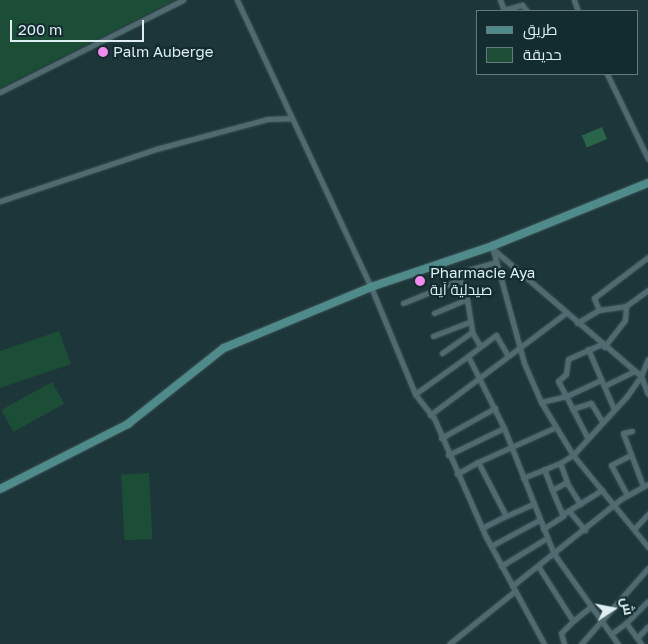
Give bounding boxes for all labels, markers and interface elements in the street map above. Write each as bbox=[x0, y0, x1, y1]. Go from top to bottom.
scale bar bbox=[12, 10, 146, 42]
legend bbox=[476, 10, 638, 75]
text: 200 m bbox=[18, 20, 62, 38]
text: طريق bbox=[523, 20, 557, 38]
place label: Palm Auberge bbox=[113, 43, 213, 61]
text: حديقة bbox=[523, 45, 562, 63]
marker: Palm Auberge bbox=[97, 46, 109, 58]
place label: Pharmacie Aya صيدلية اَية bbox=[430, 263, 535, 298]
marker: Pharmacie Aya صيدلية اَية bbox=[414, 275, 426, 287]
north arrow bbox=[588, 584, 638, 634]
text: ش bbox=[618, 596, 638, 616]

